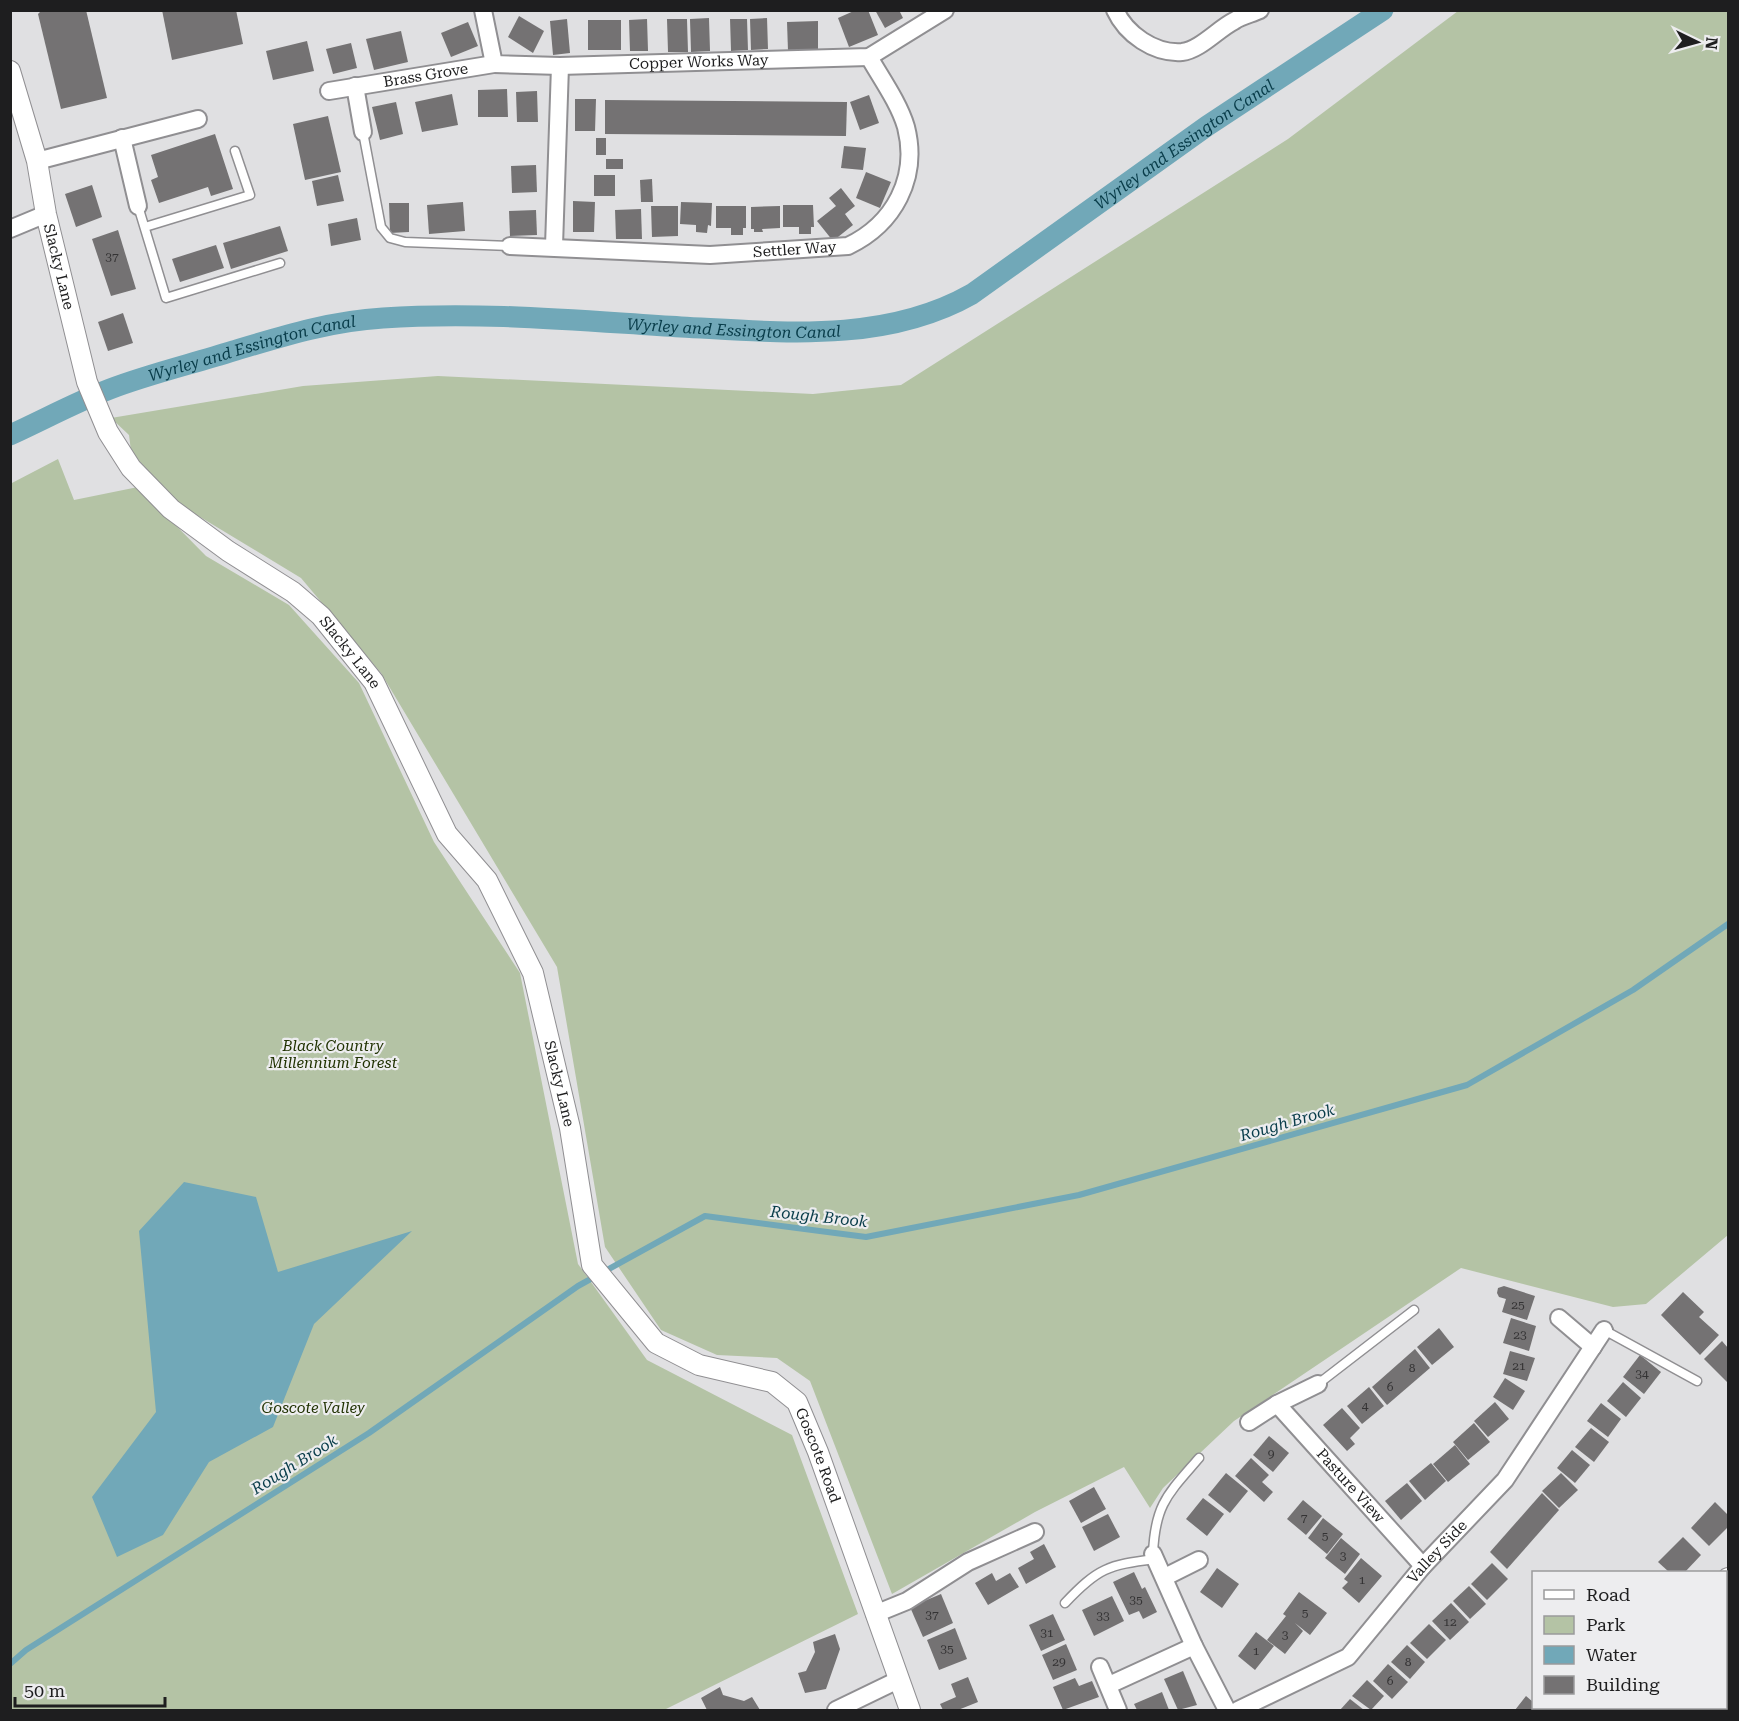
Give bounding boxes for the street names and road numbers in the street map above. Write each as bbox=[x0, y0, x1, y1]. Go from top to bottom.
street label: Copper Works Way bbox=[629, 51, 769, 73]
street label: Brass Grove bbox=[382, 59, 469, 91]
street label: Slacky Lane bbox=[40, 222, 78, 312]
street label: Settler Way bbox=[752, 238, 837, 261]
street label: Slacky Lane bbox=[316, 612, 385, 691]
street label: Slacky Lane bbox=[540, 1039, 578, 1128]
street label: Goscote Road bbox=[791, 1405, 844, 1506]
street label: Pasture View bbox=[1313, 1445, 1389, 1527]
street label: Valley Side bbox=[1403, 1516, 1471, 1587]

